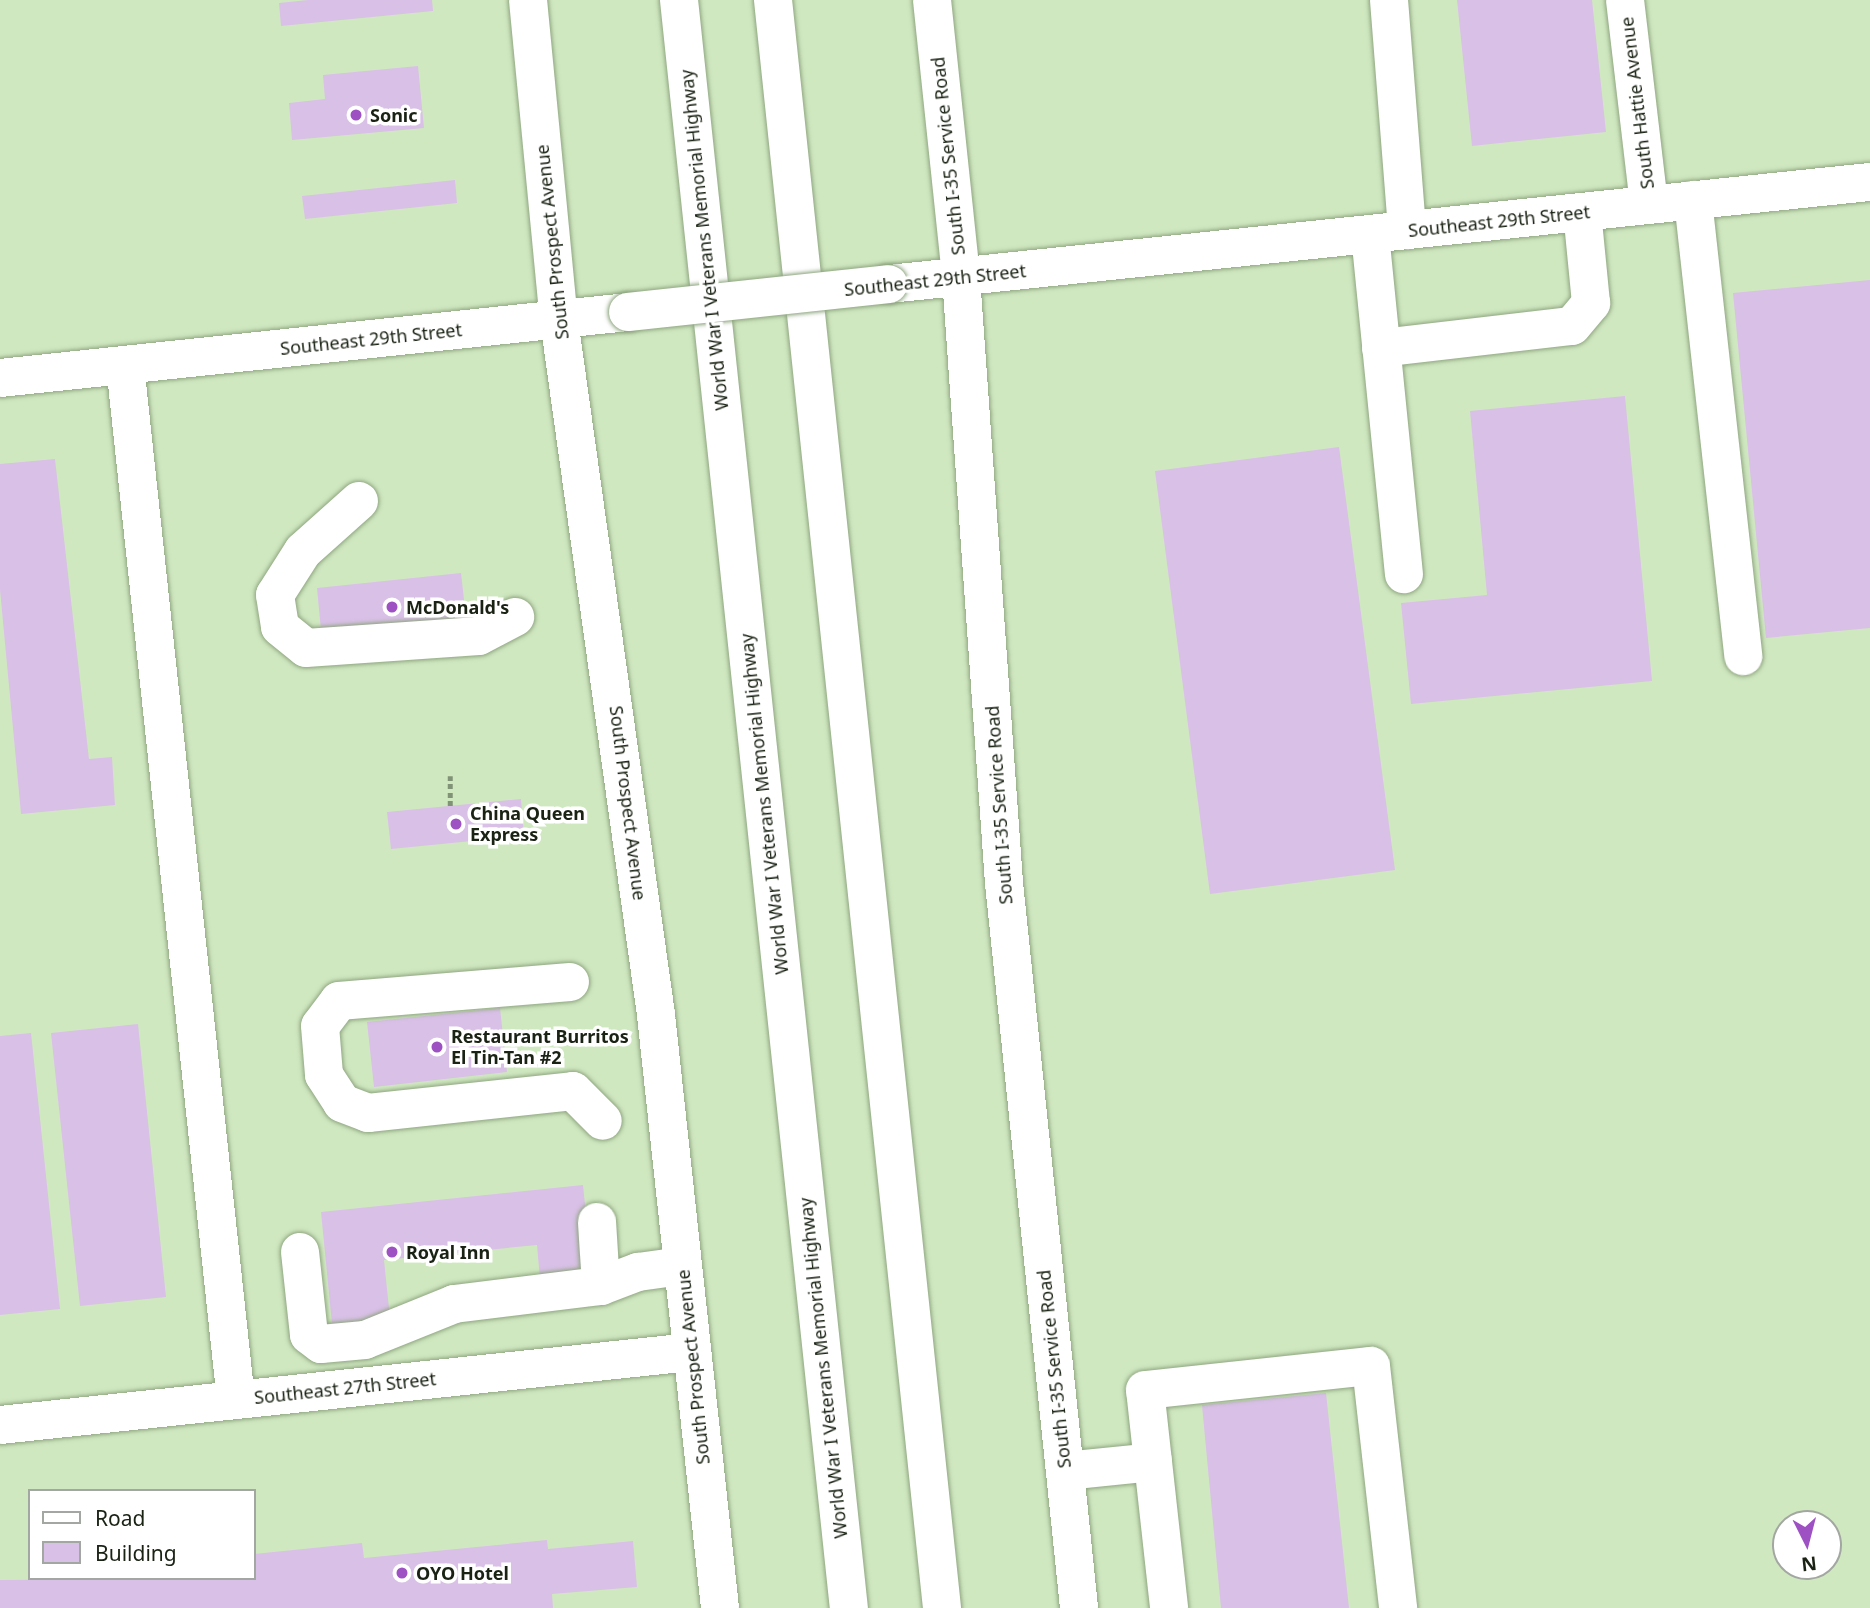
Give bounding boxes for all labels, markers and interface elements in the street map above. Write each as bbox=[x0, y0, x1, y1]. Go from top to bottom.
street label: South Hattie Avenue bbox=[1616, 16, 1658, 190]
street label: South I-35 Service Road bbox=[927, 56, 969, 256]
street label: World War I Veterans Memorial Highway bbox=[675, 69, 733, 411]
place label: Sonic bbox=[370, 104, 418, 126]
marker: Sonic bbox=[348, 107, 364, 123]
street label: South Prospect Avenue bbox=[531, 143, 573, 341]
street label: Southeast 29th Street bbox=[1407, 201, 1591, 241]
street label: Southeast 29th Street bbox=[843, 260, 1027, 300]
street label: Southeast 29th Street bbox=[279, 319, 463, 359]
place label: McDonald's bbox=[406, 596, 509, 618]
marker: McDonald's bbox=[384, 599, 400, 615]
street label: World War I Veterans Memorial Highway bbox=[735, 633, 793, 975]
street label: South Prospect Avenue bbox=[605, 704, 651, 902]
street label: South I-35 Service Road bbox=[981, 705, 1017, 905]
place label: China Queen Express bbox=[470, 803, 585, 846]
marker: China Queen Express bbox=[448, 816, 464, 832]
place label: Restaurant Burritos El Tin-Tan #2 bbox=[451, 1026, 629, 1068]
marker: Restaurant Burritos El Tin-Tan #2 bbox=[429, 1039, 445, 1055]
street label: World War I Veterans Memorial Highway bbox=[794, 1197, 852, 1539]
place label: Royal Inn bbox=[406, 1241, 490, 1263]
marker: Royal Inn bbox=[384, 1244, 400, 1260]
street label: South Prospect Avenue bbox=[672, 1268, 714, 1466]
street label: South I-35 Service Road bbox=[1033, 1269, 1075, 1469]
street label: Southeast 27th Street bbox=[253, 1368, 437, 1408]
legend bbox=[28, 1489, 256, 1580]
text: Road bbox=[95, 1504, 145, 1532]
north arrow bbox=[1772, 1510, 1842, 1580]
text: Building bbox=[95, 1539, 177, 1567]
text: N bbox=[1800, 1550, 1818, 1578]
place label: OYO Hotel bbox=[416, 1562, 509, 1584]
marker: OYO Hotel bbox=[394, 1565, 410, 1581]

